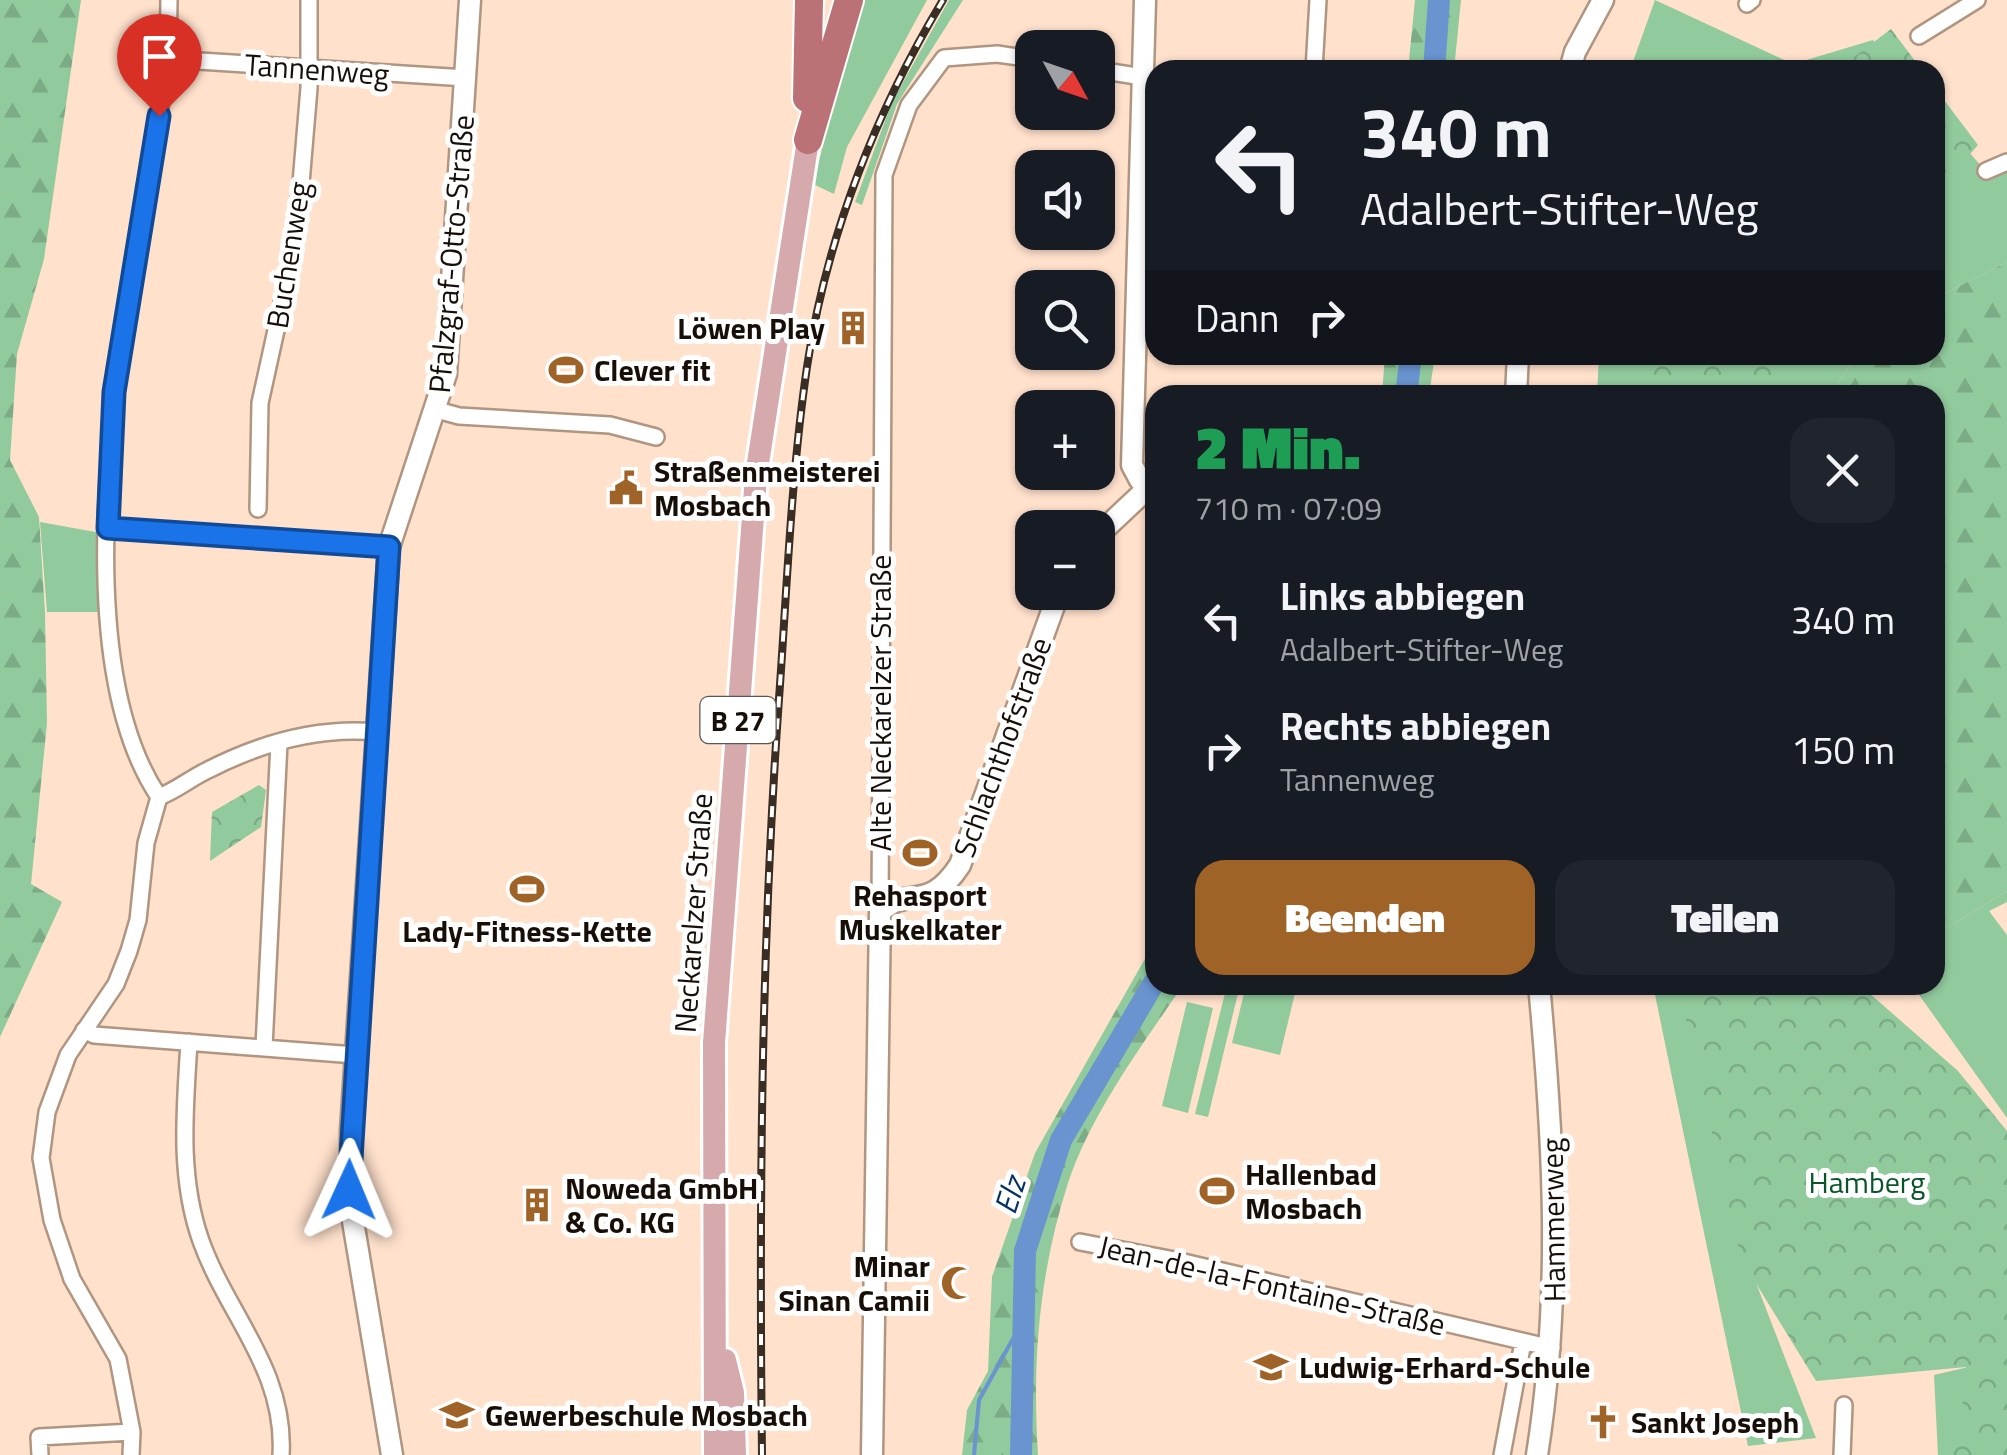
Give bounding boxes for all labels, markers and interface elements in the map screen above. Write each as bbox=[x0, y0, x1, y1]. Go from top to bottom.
pin bbox=[117, 14, 202, 117]
icon: arrive bbox=[132, 29, 187, 84]
north arrow bbox=[1015, 30, 1115, 130]
map controls bbox=[1015, 30, 1115, 610]
street label: Tannenweg bbox=[243, 41, 391, 97]
text: 340 m bbox=[1360, 78, 1552, 184]
icon: left bbox=[1195, 100, 1325, 230]
street label: Pfalzgraf-Otto-Straße bbox=[416, 113, 486, 395]
button: sound bbox=[1015, 150, 1115, 250]
text: Adalbert-Stifter-Weg bbox=[1360, 174, 1759, 242]
street label: Buchenweg bbox=[254, 178, 322, 332]
button: search bbox=[1015, 270, 1115, 370]
text: Dann bbox=[1195, 289, 1279, 347]
icon: right bbox=[1299, 290, 1354, 345]
place label: Löwen Play bbox=[677, 305, 825, 351]
building icon: Löwen Play bbox=[834, 309, 872, 347]
place label: Clever fit bbox=[594, 347, 711, 393]
sports icon: Clever fit bbox=[547, 351, 585, 389]
button: + bbox=[1015, 390, 1115, 490]
text: 2 Min. bbox=[1195, 401, 1361, 492]
button: close bbox=[1790, 418, 1895, 523]
place label: Straßenmeisterei Mosbach bbox=[654, 448, 881, 528]
public building icon: Straßenmeisterei Mosbach bbox=[607, 469, 645, 507]
text: 710 m · 07:09 bbox=[1195, 484, 1382, 532]
button: − bbox=[1015, 510, 1115, 610]
street label: Alte Neckarelzer Straße bbox=[857, 555, 903, 851]
text: Links abbiegen bbox=[1280, 567, 1525, 625]
text: 340 m bbox=[1791, 591, 1895, 649]
icon: left bbox=[1195, 593, 1250, 648]
text: Adalbert-Stifter-Weg bbox=[1280, 625, 1564, 673]
street label: Schlachthofstraße bbox=[941, 631, 1063, 863]
road number: B 27 bbox=[700, 697, 776, 743]
text: Rechts abbiegen bbox=[1280, 697, 1551, 755]
text: 150 m bbox=[1791, 721, 1895, 779]
icon: right bbox=[1195, 723, 1250, 778]
text: Tannenweg bbox=[1280, 755, 1434, 803]
street label: Neckarelzer Straße bbox=[662, 792, 724, 1034]
sports icon: Rehasport Muskelkater bbox=[901, 834, 939, 872]
button: Beenden bbox=[1195, 860, 1535, 975]
button: Teilen bbox=[1555, 860, 1895, 975]
sports icon: Lady-Fitness-Kette bbox=[508, 870, 546, 908]
place label: Rehasport Muskelkater bbox=[838, 872, 1002, 952]
place label: Lady-Fitness-Kette bbox=[402, 908, 652, 954]
street label: Hammerweg bbox=[1529, 1137, 1577, 1303]
position arrow bbox=[297, 1138, 401, 1242]
place label: Hallenbad Mosbach bbox=[1245, 1151, 1377, 1231]
park label: Hamberg bbox=[1809, 1159, 1925, 1205]
place label: Noweda GmbH & Co. KG bbox=[565, 1165, 758, 1245]
water label: Elz bbox=[981, 1168, 1038, 1220]
sports icon: Hallenbad Mosbach bbox=[1198, 1172, 1236, 1210]
building icon: Noweda GmbH & Co. KG bbox=[518, 1186, 556, 1224]
street label: Jean-de-la-Fontaine-Straße bbox=[1094, 1223, 1450, 1347]
place label: Minar Sinan Camii bbox=[779, 1243, 930, 1323]
mosque icon: Minar Sinan Camii bbox=[939, 1264, 977, 1302]
place label: Ludwig-Erhard-Schule bbox=[1299, 1344, 1590, 1390]
school or university icon: Ludwig-Erhard-Schule bbox=[1252, 1348, 1290, 1386]
place label: Gewerbeschule Mosbach bbox=[485, 1392, 808, 1438]
school or university icon: Gewerbeschule Mosbach bbox=[438, 1396, 476, 1434]
place label: Sankt Joseph bbox=[1631, 1399, 1799, 1445]
church icon: Sankt Joseph bbox=[1584, 1403, 1622, 1441]

